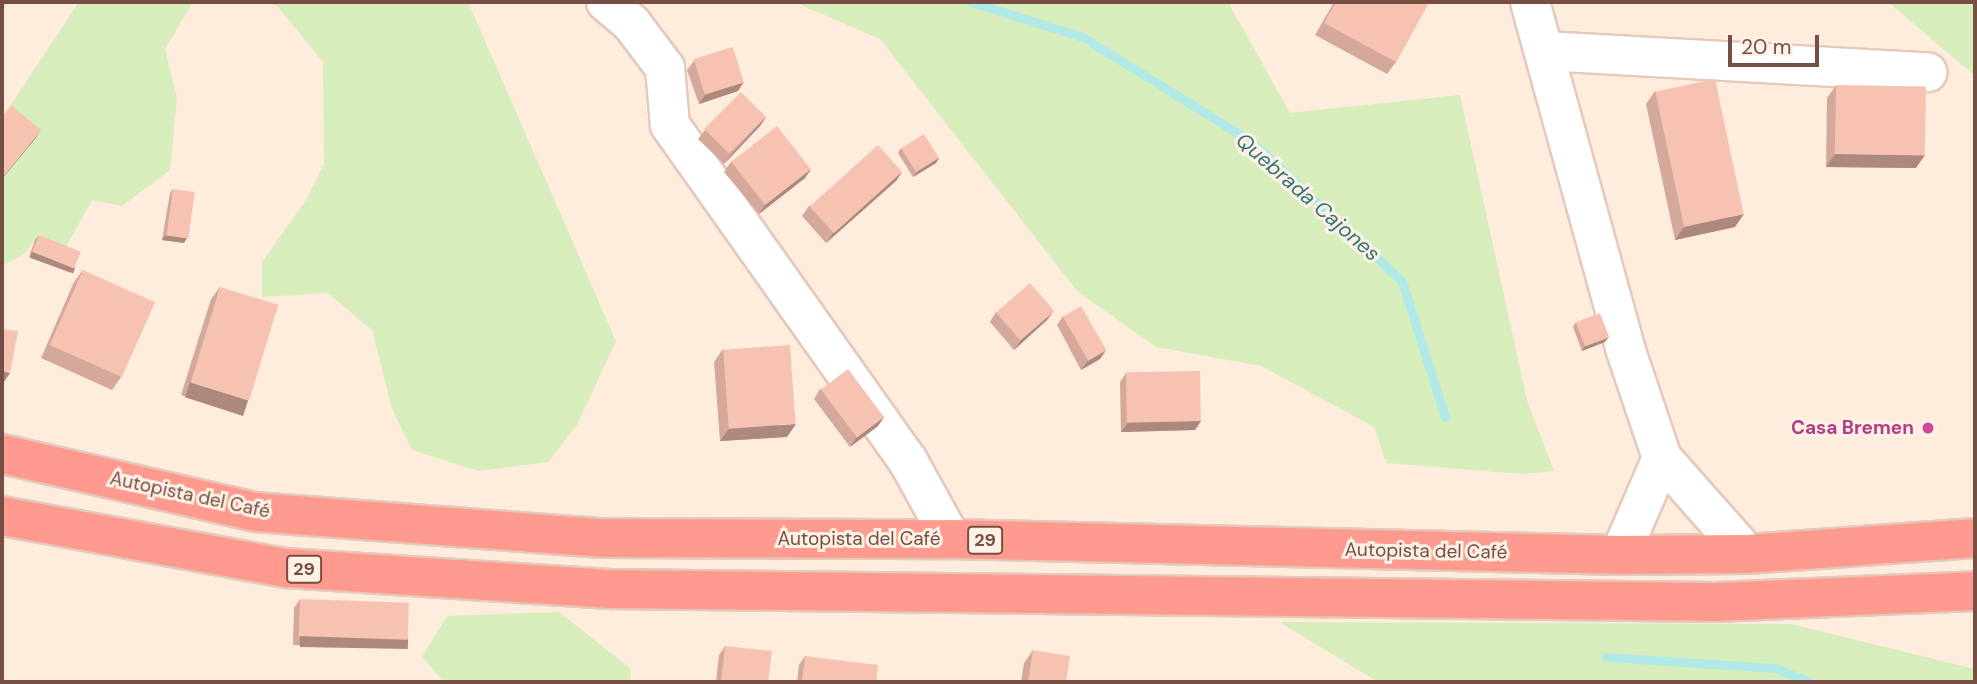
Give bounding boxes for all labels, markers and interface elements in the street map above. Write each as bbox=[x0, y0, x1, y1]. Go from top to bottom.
scale bar bbox=[1732, 21, 1823, 65]
text: 20 m bbox=[1741, 33, 1792, 61]
water label: Quebrada Cajones bbox=[1231, 128, 1385, 266]
place label: Casa Bremen bbox=[1791, 417, 1914, 439]
marker: Casa Bremen bbox=[1920, 420, 1936, 436]
street label: Autopista del Café bbox=[108, 467, 272, 523]
road number: 29 bbox=[966, 526, 1004, 554]
street label: Autopista del Café bbox=[778, 528, 940, 550]
street label: Autopista del Café bbox=[1344, 538, 1508, 564]
road number: 29 bbox=[285, 554, 323, 584]

